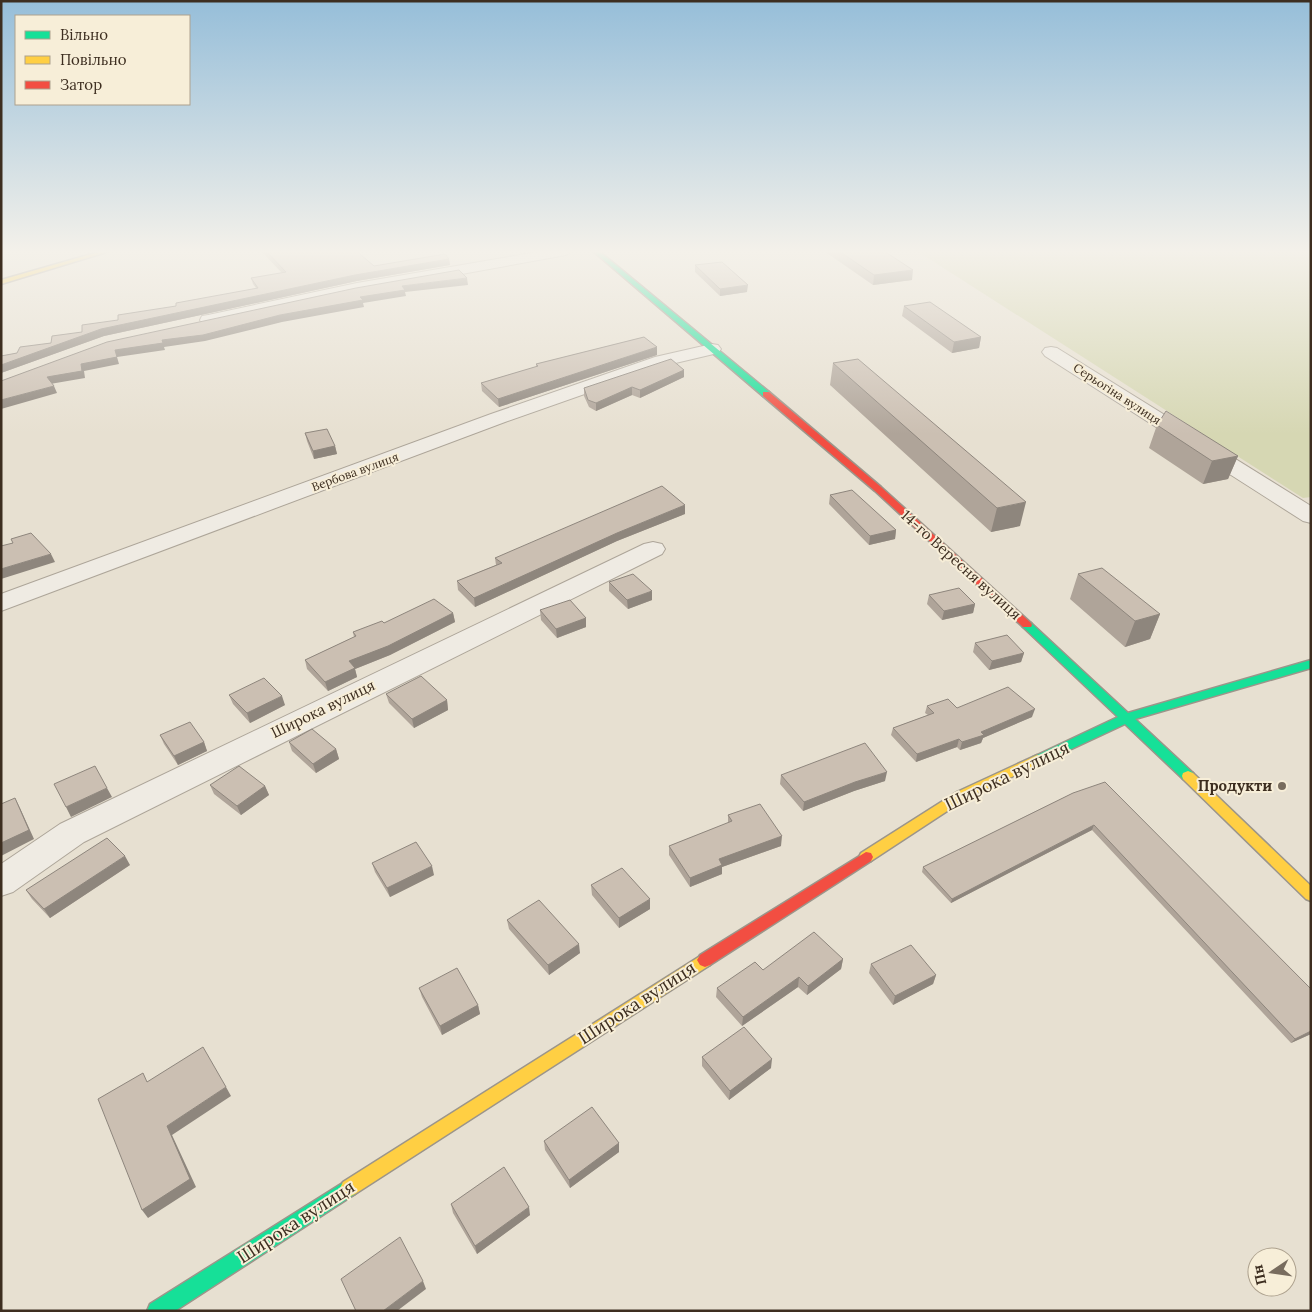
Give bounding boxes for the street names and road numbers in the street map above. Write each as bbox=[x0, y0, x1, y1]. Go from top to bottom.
street label: Серьогіна вулиця bbox=[1071, 360, 1164, 428]
street label: Вербова вулиця bbox=[309, 449, 400, 494]
street label: 14-го Вересня вулиця bbox=[897, 506, 1025, 624]
street label: Широка вулиця bbox=[268, 675, 378, 742]
street label: Широка вулиця bbox=[941, 735, 1073, 816]
street label: Широка вулиця bbox=[573, 956, 700, 1049]
street label: Широка вулиця bbox=[232, 1175, 359, 1268]

